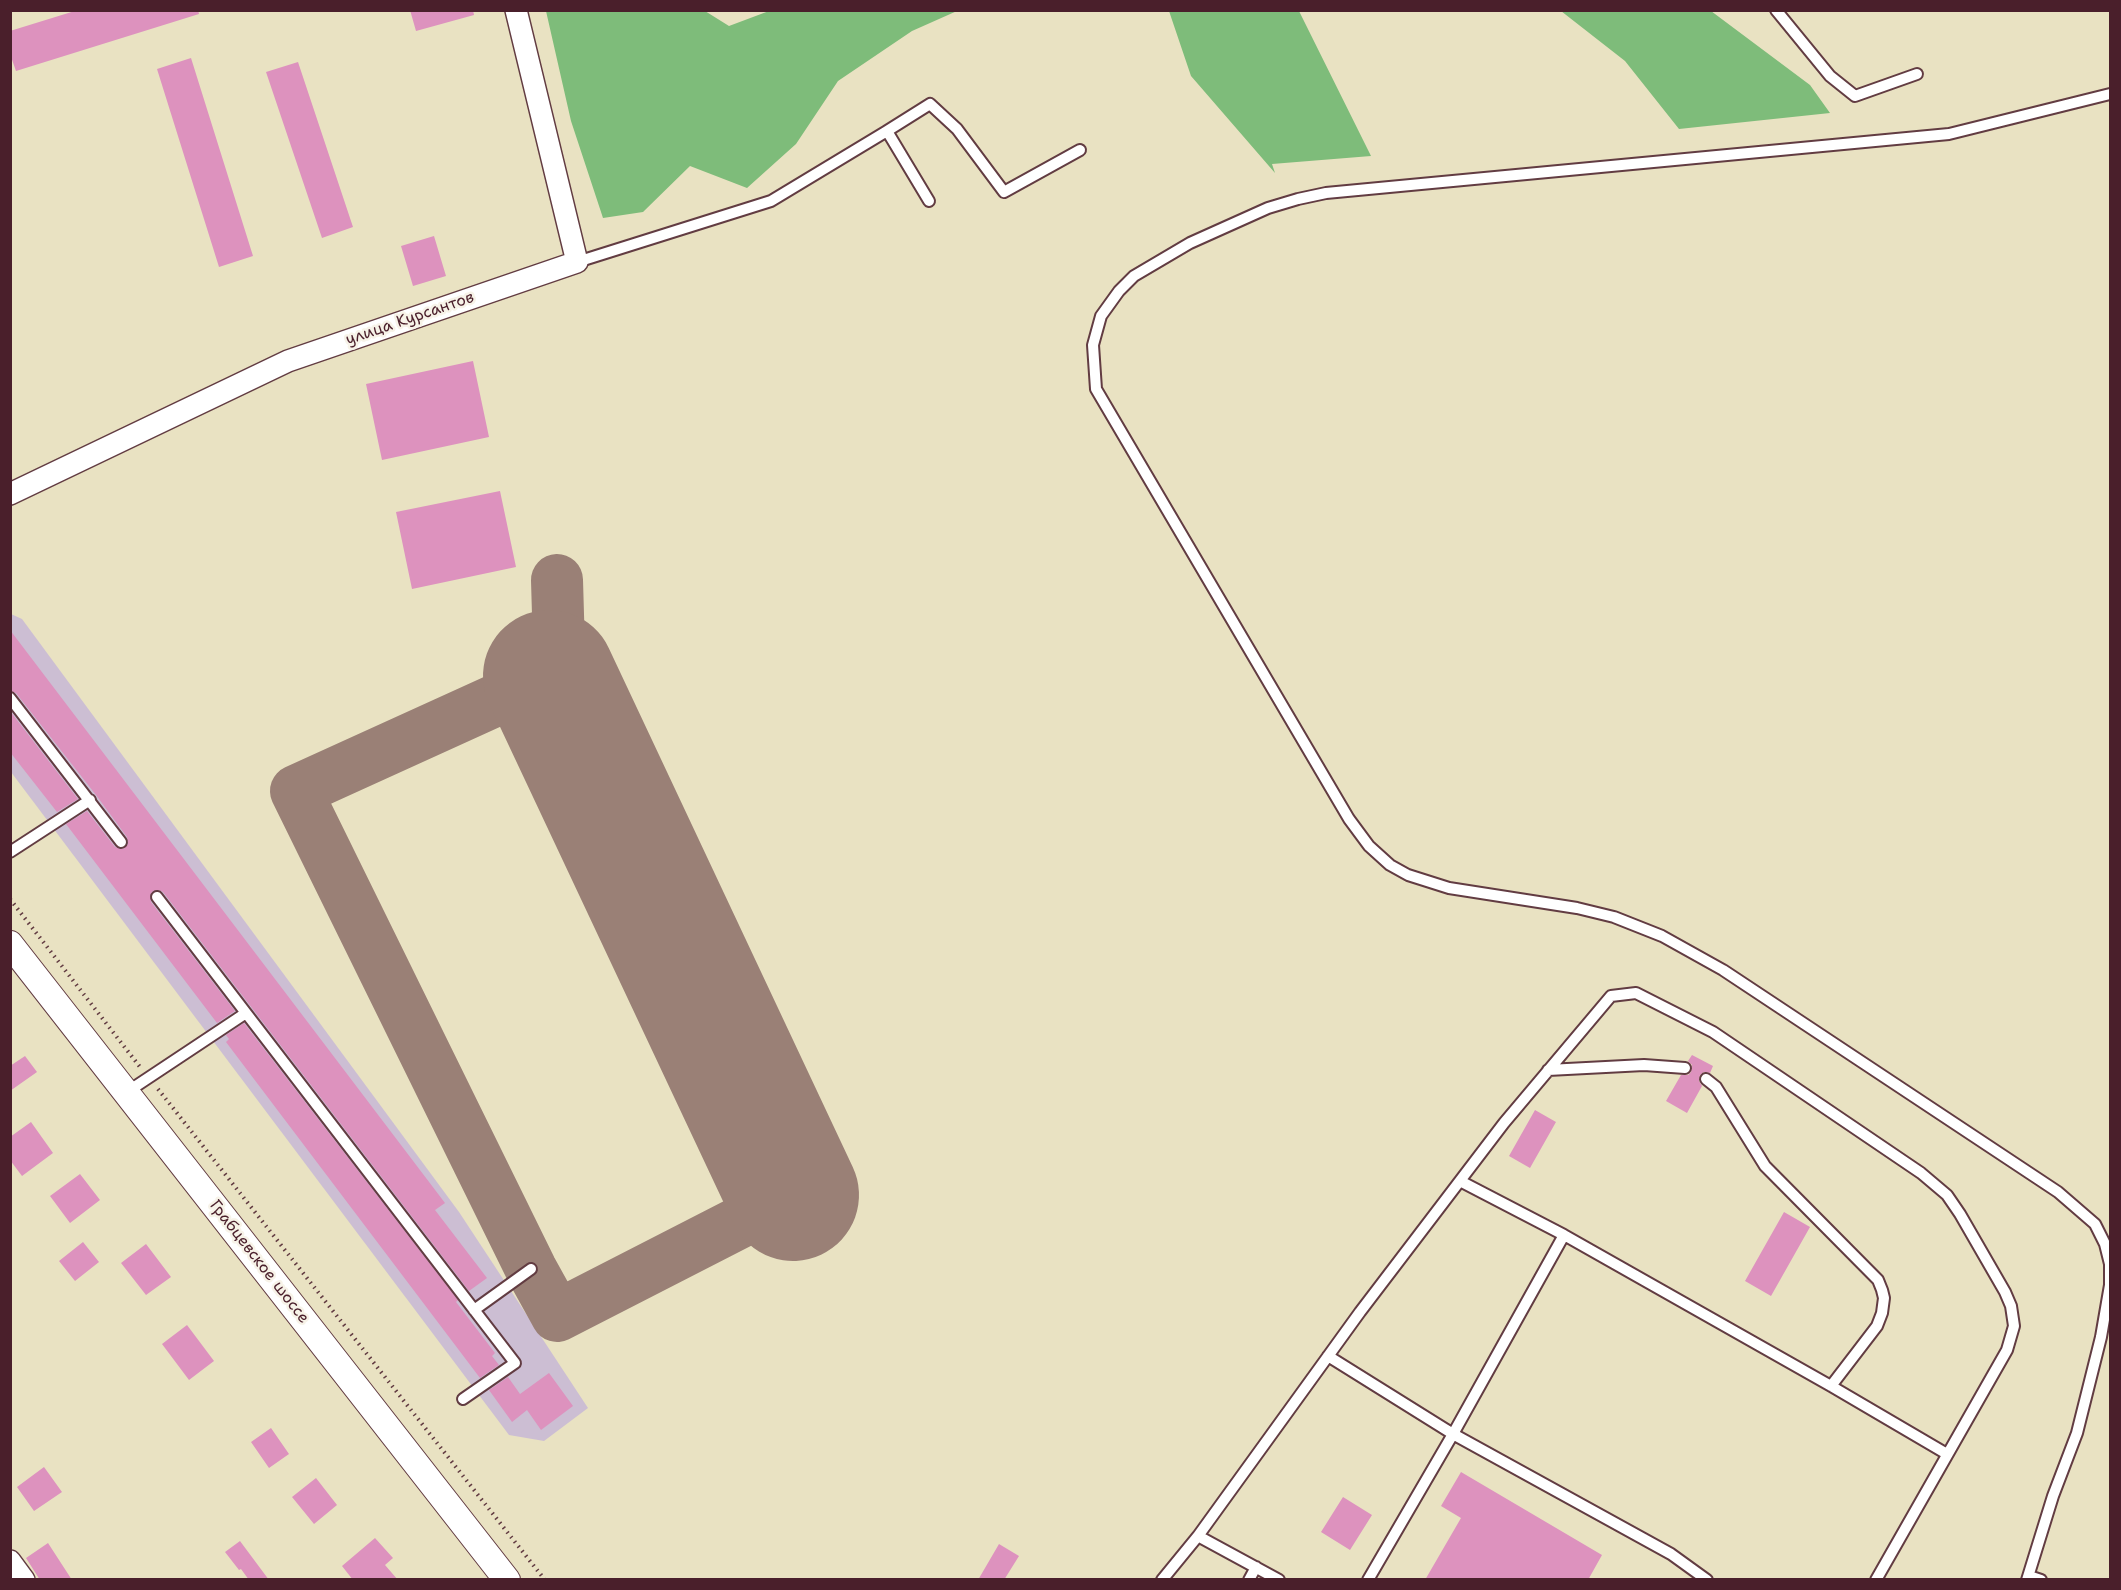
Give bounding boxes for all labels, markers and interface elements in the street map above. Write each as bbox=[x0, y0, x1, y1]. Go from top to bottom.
street label: улица Курсантов bbox=[343, 288, 477, 350]
street label: Грабцевское шоссе bbox=[205, 1197, 313, 1327]

